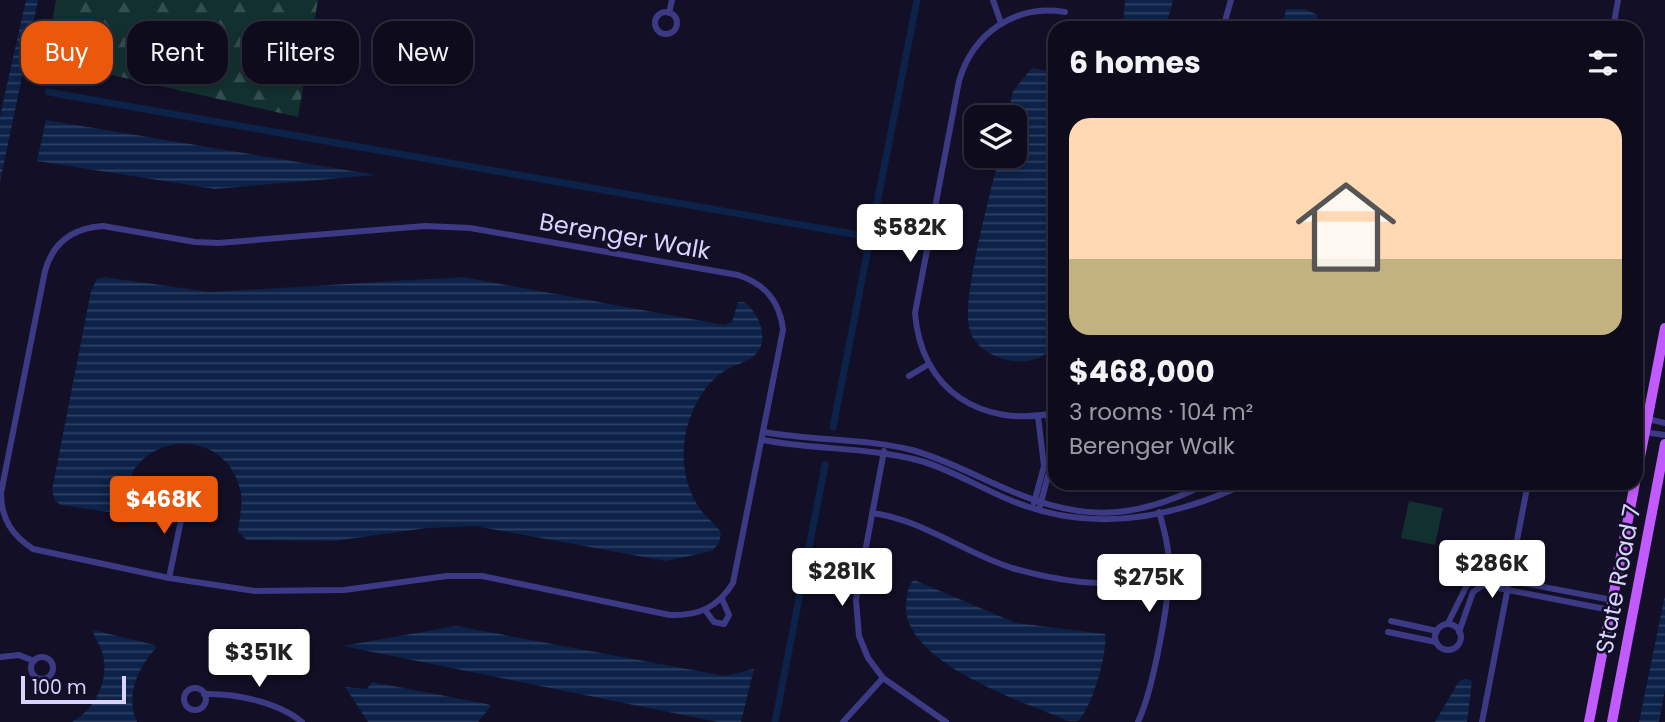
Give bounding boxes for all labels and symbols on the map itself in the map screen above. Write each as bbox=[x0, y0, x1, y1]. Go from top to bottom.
pin: $582K bbox=[861, 204, 959, 264]
street label: Berenger Walk bbox=[537, 205, 714, 267]
pin: $468K bbox=[115, 476, 213, 536]
street label: State Road 7 bbox=[1587, 502, 1649, 656]
pin: $286K bbox=[1443, 540, 1541, 600]
pin: $281K bbox=[793, 548, 891, 608]
pin: $275K bbox=[1100, 554, 1198, 614]
pin: $351K bbox=[210, 630, 308, 689]
scale bar bbox=[21, 673, 126, 705]

